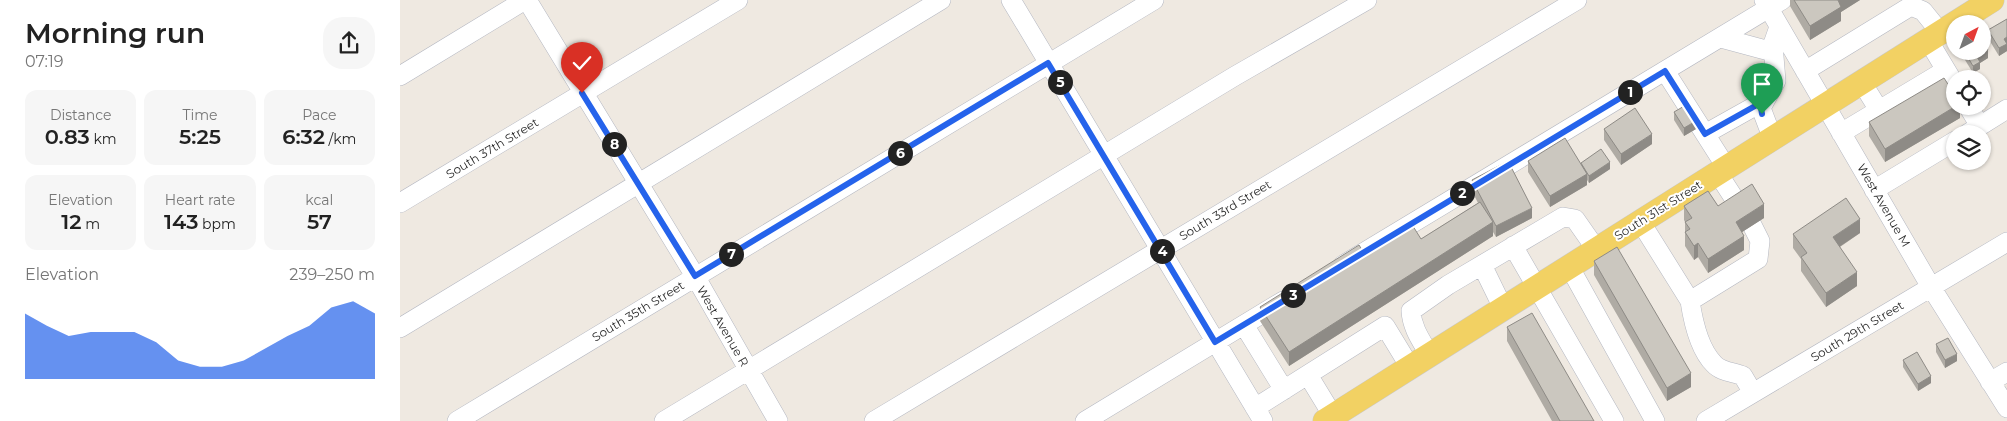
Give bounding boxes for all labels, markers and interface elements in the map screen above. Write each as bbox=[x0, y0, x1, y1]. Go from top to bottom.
north arrow bbox=[1946, 15, 1991, 60]
map controls bbox=[1946, 15, 1991, 170]
text: Morning run bbox=[25, 16, 205, 50]
button: share bbox=[323, 17, 375, 69]
pin bbox=[561, 42, 603, 93]
icon: check bbox=[568, 49, 596, 77]
text: 07:19 bbox=[25, 52, 64, 71]
pin bbox=[1741, 63, 1783, 114]
pin: 5 bbox=[1048, 70, 1072, 94]
icon: arrive bbox=[1748, 70, 1776, 98]
button: locate bbox=[1946, 70, 1991, 115]
text: 5 bbox=[1056, 73, 1065, 91]
pin: 1 bbox=[1618, 80, 1642, 104]
text: 1 bbox=[1628, 83, 1633, 101]
text: Distance bbox=[50, 106, 111, 124]
text: Time bbox=[182, 106, 218, 124]
text: Pace bbox=[302, 106, 336, 124]
street label: South 37th Street bbox=[443, 114, 541, 181]
text: 0.83 bbox=[45, 124, 90, 149]
text: 5:25 bbox=[179, 124, 221, 149]
text: 6:32 bbox=[282, 124, 325, 149]
button: layers bbox=[1946, 125, 1991, 170]
text: km bbox=[90, 130, 117, 148]
text: /km bbox=[325, 130, 356, 148]
pin: 8 bbox=[602, 132, 626, 156]
text: 8 bbox=[610, 135, 619, 153]
pin: 6 bbox=[888, 140, 912, 166]
text: 6 bbox=[896, 144, 905, 162]
street label: West Avenue M bbox=[1854, 161, 1914, 249]
street label: South 33rd Street bbox=[1176, 177, 1274, 243]
street label: South 31st Street bbox=[1611, 177, 1705, 243]
pin: 2 bbox=[1450, 180, 1474, 206]
text: 2 bbox=[1458, 184, 1467, 202]
text: Elevation bbox=[48, 191, 113, 209]
text: Heart rate bbox=[165, 191, 235, 209]
text: kcal bbox=[305, 191, 333, 209]
text: 12 bbox=[61, 209, 82, 234]
text: 143 bbox=[164, 209, 198, 234]
text: 57 bbox=[307, 209, 332, 234]
text: m bbox=[82, 215, 100, 233]
text: bpm bbox=[198, 215, 236, 233]
pin: 4 bbox=[1150, 238, 1174, 264]
pin: 7 bbox=[718, 242, 744, 266]
text: 4 bbox=[1158, 242, 1167, 260]
text: 7 bbox=[727, 245, 736, 263]
text: Elevation bbox=[25, 265, 99, 284]
text: 239–250 m bbox=[289, 265, 375, 284]
street label: South 35th Street bbox=[589, 277, 687, 344]
pin: 3 bbox=[1280, 282, 1306, 308]
street label: West Avenue R bbox=[694, 283, 752, 369]
text: 3 bbox=[1289, 286, 1298, 304]
street label: South 29th Street bbox=[1808, 297, 1906, 365]

